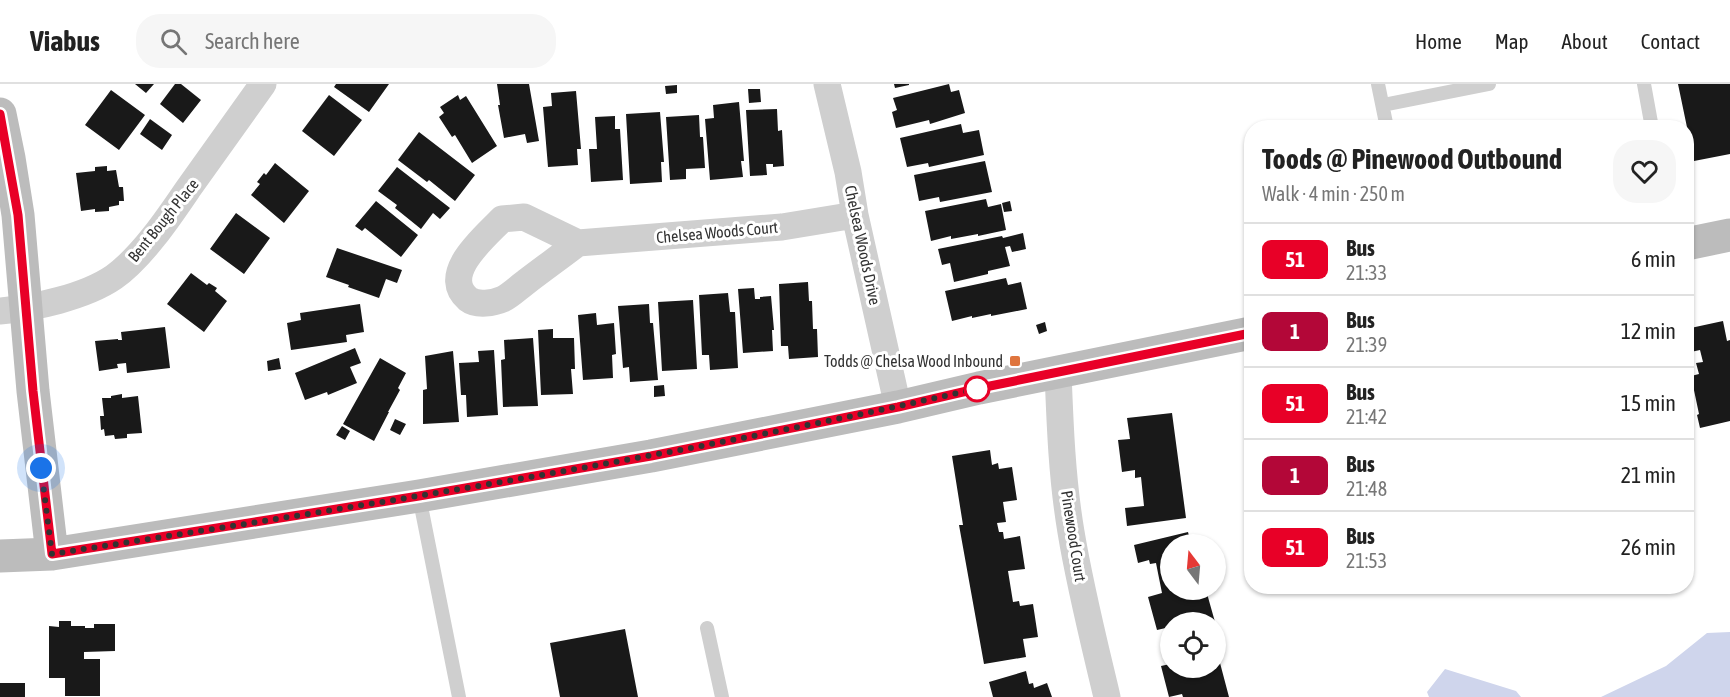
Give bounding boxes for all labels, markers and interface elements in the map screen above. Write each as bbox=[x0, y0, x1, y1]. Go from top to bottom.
search box bbox=[136, 14, 556, 68]
text: Viabus bbox=[30, 25, 100, 57]
icon: search bbox=[157, 25, 190, 58]
text: Search here bbox=[205, 28, 300, 54]
text: Home bbox=[1415, 29, 1462, 53]
text: Map bbox=[1495, 29, 1529, 53]
text: About bbox=[1562, 29, 1608, 53]
text: Contact bbox=[1641, 29, 1700, 53]
button: heart bbox=[1613, 140, 1676, 203]
text: Toods @ Pinewood Outbound bbox=[1262, 143, 1562, 175]
street label: Bent Bough Place bbox=[124, 175, 203, 266]
text: Walk · 4 min · 250 m bbox=[1262, 182, 1405, 205]
street label: Chelsea Woods Drive bbox=[842, 184, 884, 306]
street label: Chelsea Woods Court bbox=[655, 218, 779, 246]
text: Bus bbox=[1346, 235, 1375, 261]
text: 6 min bbox=[1631, 246, 1676, 272]
text: 51 bbox=[1285, 247, 1305, 271]
text: 21:33 bbox=[1346, 261, 1387, 284]
text: Bus bbox=[1346, 307, 1375, 333]
text: 12 min bbox=[1621, 318, 1676, 344]
text: 1 bbox=[1290, 319, 1300, 343]
text: 21:39 bbox=[1346, 333, 1387, 356]
place label: Todds @ Chelsa Wood Inbound bbox=[824, 352, 1003, 370]
marker: Todds @ Chelsa Wood Inbound bbox=[1008, 354, 1022, 368]
unlabelled marker bbox=[964, 376, 990, 402]
text: Bus bbox=[1346, 379, 1375, 405]
text: 15 min bbox=[1621, 390, 1676, 416]
text: 51 bbox=[1285, 391, 1305, 415]
text: 21:42 bbox=[1346, 405, 1387, 428]
text: Bus bbox=[1346, 451, 1375, 477]
your location bbox=[26, 453, 56, 483]
text: 21 min bbox=[1621, 462, 1676, 488]
text: 1 bbox=[1290, 463, 1300, 487]
text: 21:48 bbox=[1346, 477, 1387, 500]
street label: Pinewood Court bbox=[1058, 489, 1090, 583]
text: Bus bbox=[1346, 523, 1375, 549]
north arrow bbox=[1160, 534, 1226, 600]
map controls bbox=[1160, 534, 1226, 678]
text: 26 min bbox=[1621, 534, 1676, 560]
text: 51 bbox=[1285, 535, 1305, 559]
text: 21:53 bbox=[1346, 549, 1387, 572]
button: locate bbox=[1160, 612, 1226, 678]

